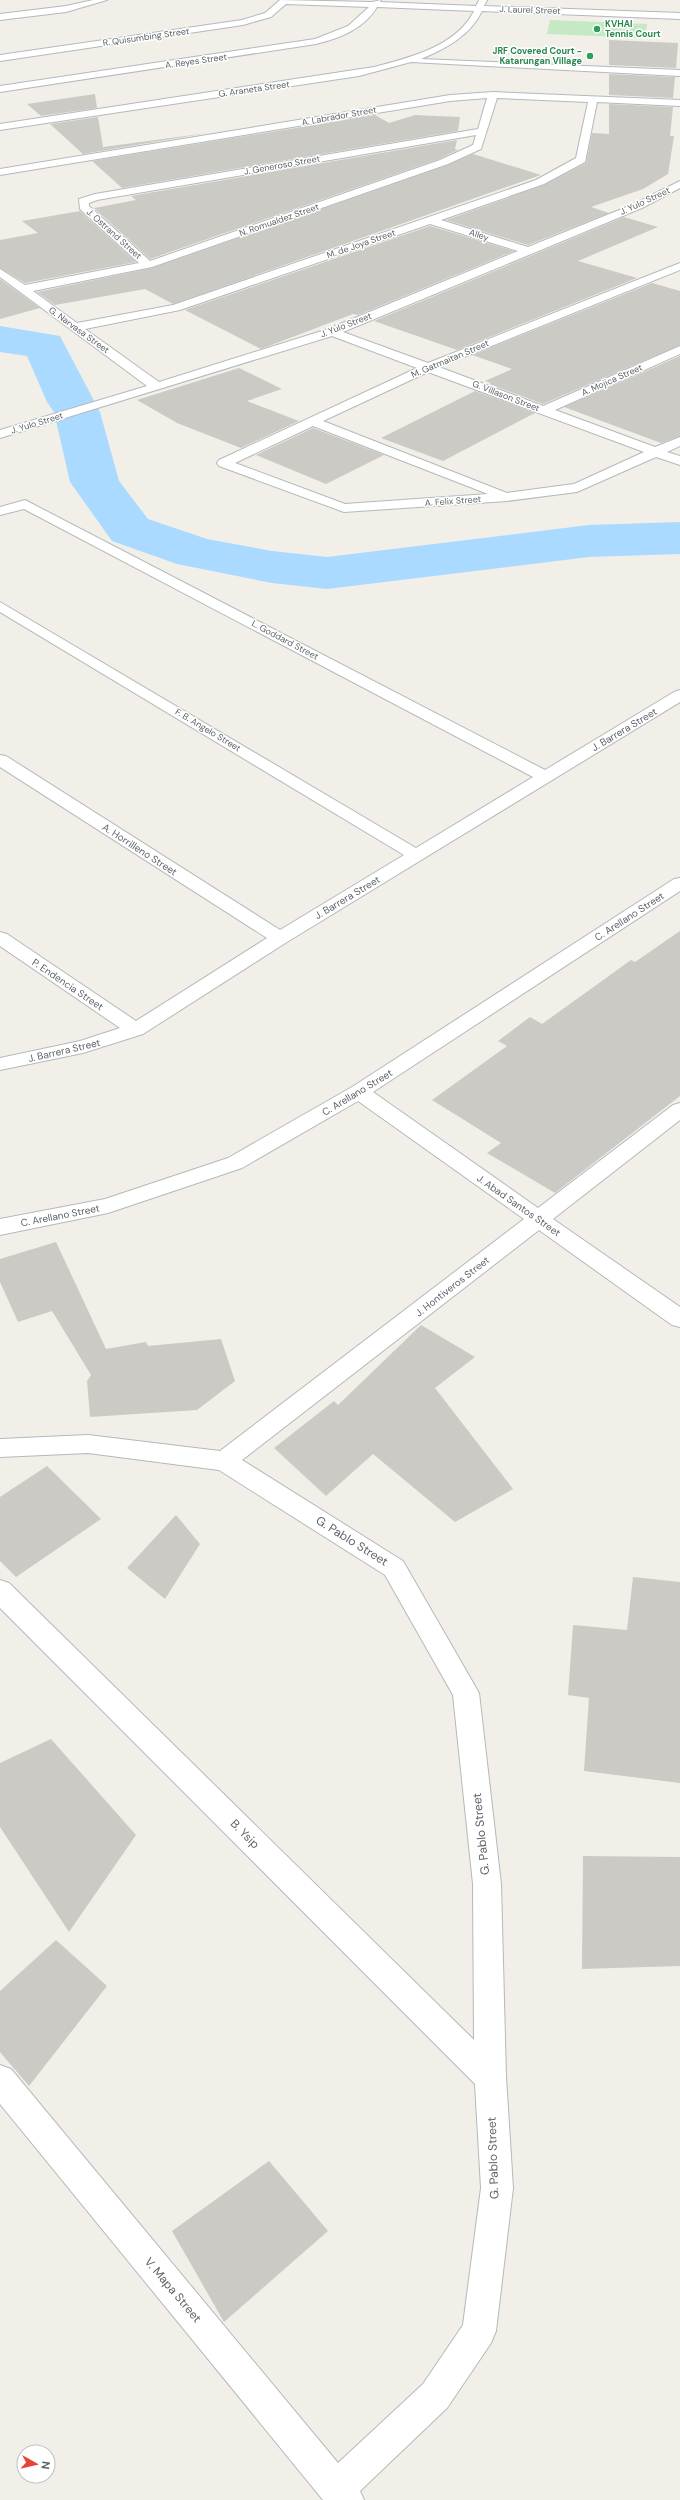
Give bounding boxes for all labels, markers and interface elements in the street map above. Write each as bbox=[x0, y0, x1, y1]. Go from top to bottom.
street label: J. Laurel Street bbox=[499, 3, 561, 17]
place label: KVHAI Tennis Court bbox=[605, 18, 661, 40]
marker: KVHAI Tennis Court bbox=[592, 24, 602, 34]
street label: R. Quisumbing Street bbox=[102, 25, 191, 49]
place label: JRF Covered Court - Katarungan Village bbox=[493, 45, 583, 67]
street label: A. Reyes Street bbox=[164, 51, 228, 71]
marker: JRF Covered Court - Katarungan Village bbox=[585, 51, 595, 61]
street label: G. Araneta Street bbox=[218, 78, 291, 100]
street label: A. Labrador Street bbox=[301, 103, 378, 128]
street label: J. Generoso Street bbox=[243, 152, 321, 178]
street label: J. Yulo Street bbox=[618, 184, 672, 218]
street label: N. Romualdez Street bbox=[237, 201, 321, 239]
street label: J. Ostrand Street bbox=[84, 206, 144, 262]
street label: M. de Joya Street bbox=[325, 226, 397, 261]
street label: Alley bbox=[468, 226, 490, 244]
street label: G. Narvasa Street bbox=[46, 304, 112, 356]
street label: J. Yulo Street bbox=[319, 310, 374, 340]
street label: M. Gatmaitan Street bbox=[409, 337, 491, 381]
street label: A. Mojica Street bbox=[580, 361, 645, 399]
street label: G. Villason Street bbox=[471, 378, 542, 414]
street label: J. Yulo Street bbox=[9, 409, 65, 437]
street label: A. Felix Street bbox=[424, 493, 482, 509]
street label: L. Goddard Street bbox=[250, 617, 321, 663]
street label: J. Barrera Street bbox=[589, 705, 659, 754]
street label: F. B. Angelo Street bbox=[173, 706, 243, 755]
street label: A. Horrilleno Street bbox=[100, 820, 180, 879]
street label: J. Barrera Street bbox=[312, 873, 382, 922]
street label: C. Arellano Street bbox=[592, 889, 667, 944]
street label: P. Endencia Street bbox=[30, 956, 106, 1013]
street label: J. Barrera Street bbox=[27, 1036, 102, 1065]
street label: C. Arellano Street bbox=[320, 1066, 395, 1119]
street label: J. Abad Santos Street bbox=[474, 1172, 563, 1239]
street label: C. Arellano Street bbox=[19, 1201, 101, 1230]
street label: J. Hontiveros Street bbox=[413, 1253, 492, 1319]
street label: G. Pablo Street bbox=[313, 1512, 391, 1570]
street label: G. Pablo Street bbox=[469, 1792, 493, 1876]
street label: B. Ysip bbox=[227, 1816, 263, 1852]
street label: G. Pablo Street bbox=[484, 2116, 502, 2199]
street label: V. Mapa Street bbox=[141, 2254, 205, 2326]
north arrow bbox=[16, 2444, 56, 2484]
text: N bbox=[38, 2460, 53, 2470]

